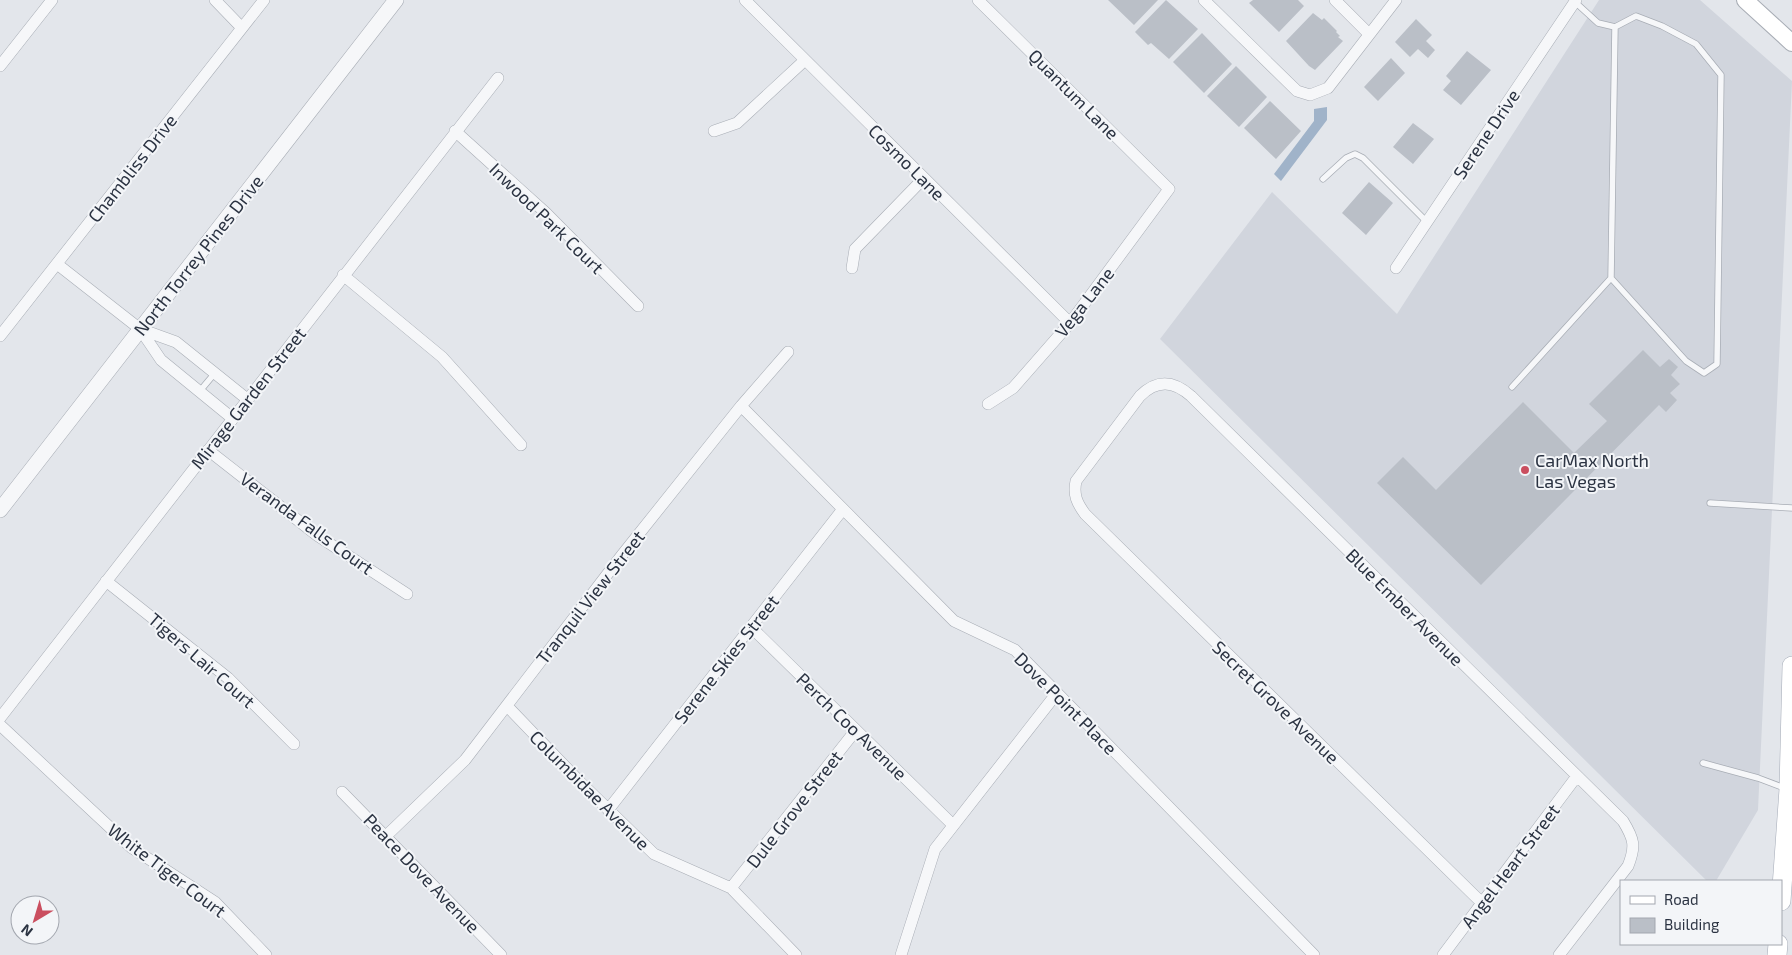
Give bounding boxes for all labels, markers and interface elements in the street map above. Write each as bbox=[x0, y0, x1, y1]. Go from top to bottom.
street label: Quantum Lane bbox=[1024, 44, 1124, 144]
street label: Serene Drive bbox=[1448, 85, 1524, 183]
street label: Chambliss Drive bbox=[83, 109, 181, 227]
street label: Cosmo Lane bbox=[864, 119, 950, 205]
street label: Inwood Park Court bbox=[485, 158, 609, 278]
street label: North Torrey Pines Drive bbox=[128, 170, 268, 340]
street label: Vega Lane bbox=[1050, 263, 1118, 341]
street label: Mirage Garden Street bbox=[186, 323, 310, 473]
place label: CarMax North Las Vegas bbox=[1535, 449, 1649, 492]
marker: CarMax North Las Vegas bbox=[1519, 464, 1531, 476]
street label: Veranda Falls Court bbox=[236, 467, 378, 579]
street label: Tranquil View Street bbox=[531, 526, 649, 668]
street label: Blue Ember Avenue bbox=[1342, 544, 1468, 670]
street label: Serene Skies Street bbox=[669, 590, 783, 728]
street label: Tigers Lair Court bbox=[144, 608, 260, 712]
street label: Secret Grove Avenue bbox=[1208, 636, 1344, 768]
street label: Dove Point Place bbox=[1010, 647, 1122, 759]
street label: Perch Coo Avenue bbox=[792, 668, 912, 784]
street label: Columbidae Avenue bbox=[526, 726, 654, 854]
street label: Dule Grove Street bbox=[741, 746, 847, 872]
street label: Angel Heart Street bbox=[1456, 799, 1564, 932]
street label: Peace Dove Avenue bbox=[359, 809, 485, 937]
street label: White Tiger Court bbox=[104, 818, 231, 922]
legend bbox=[1620, 880, 1782, 945]
text: Road bbox=[1664, 890, 1699, 908]
north arrow bbox=[10, 895, 60, 945]
text: Building bbox=[1664, 915, 1720, 933]
text: N bbox=[17, 921, 36, 940]

